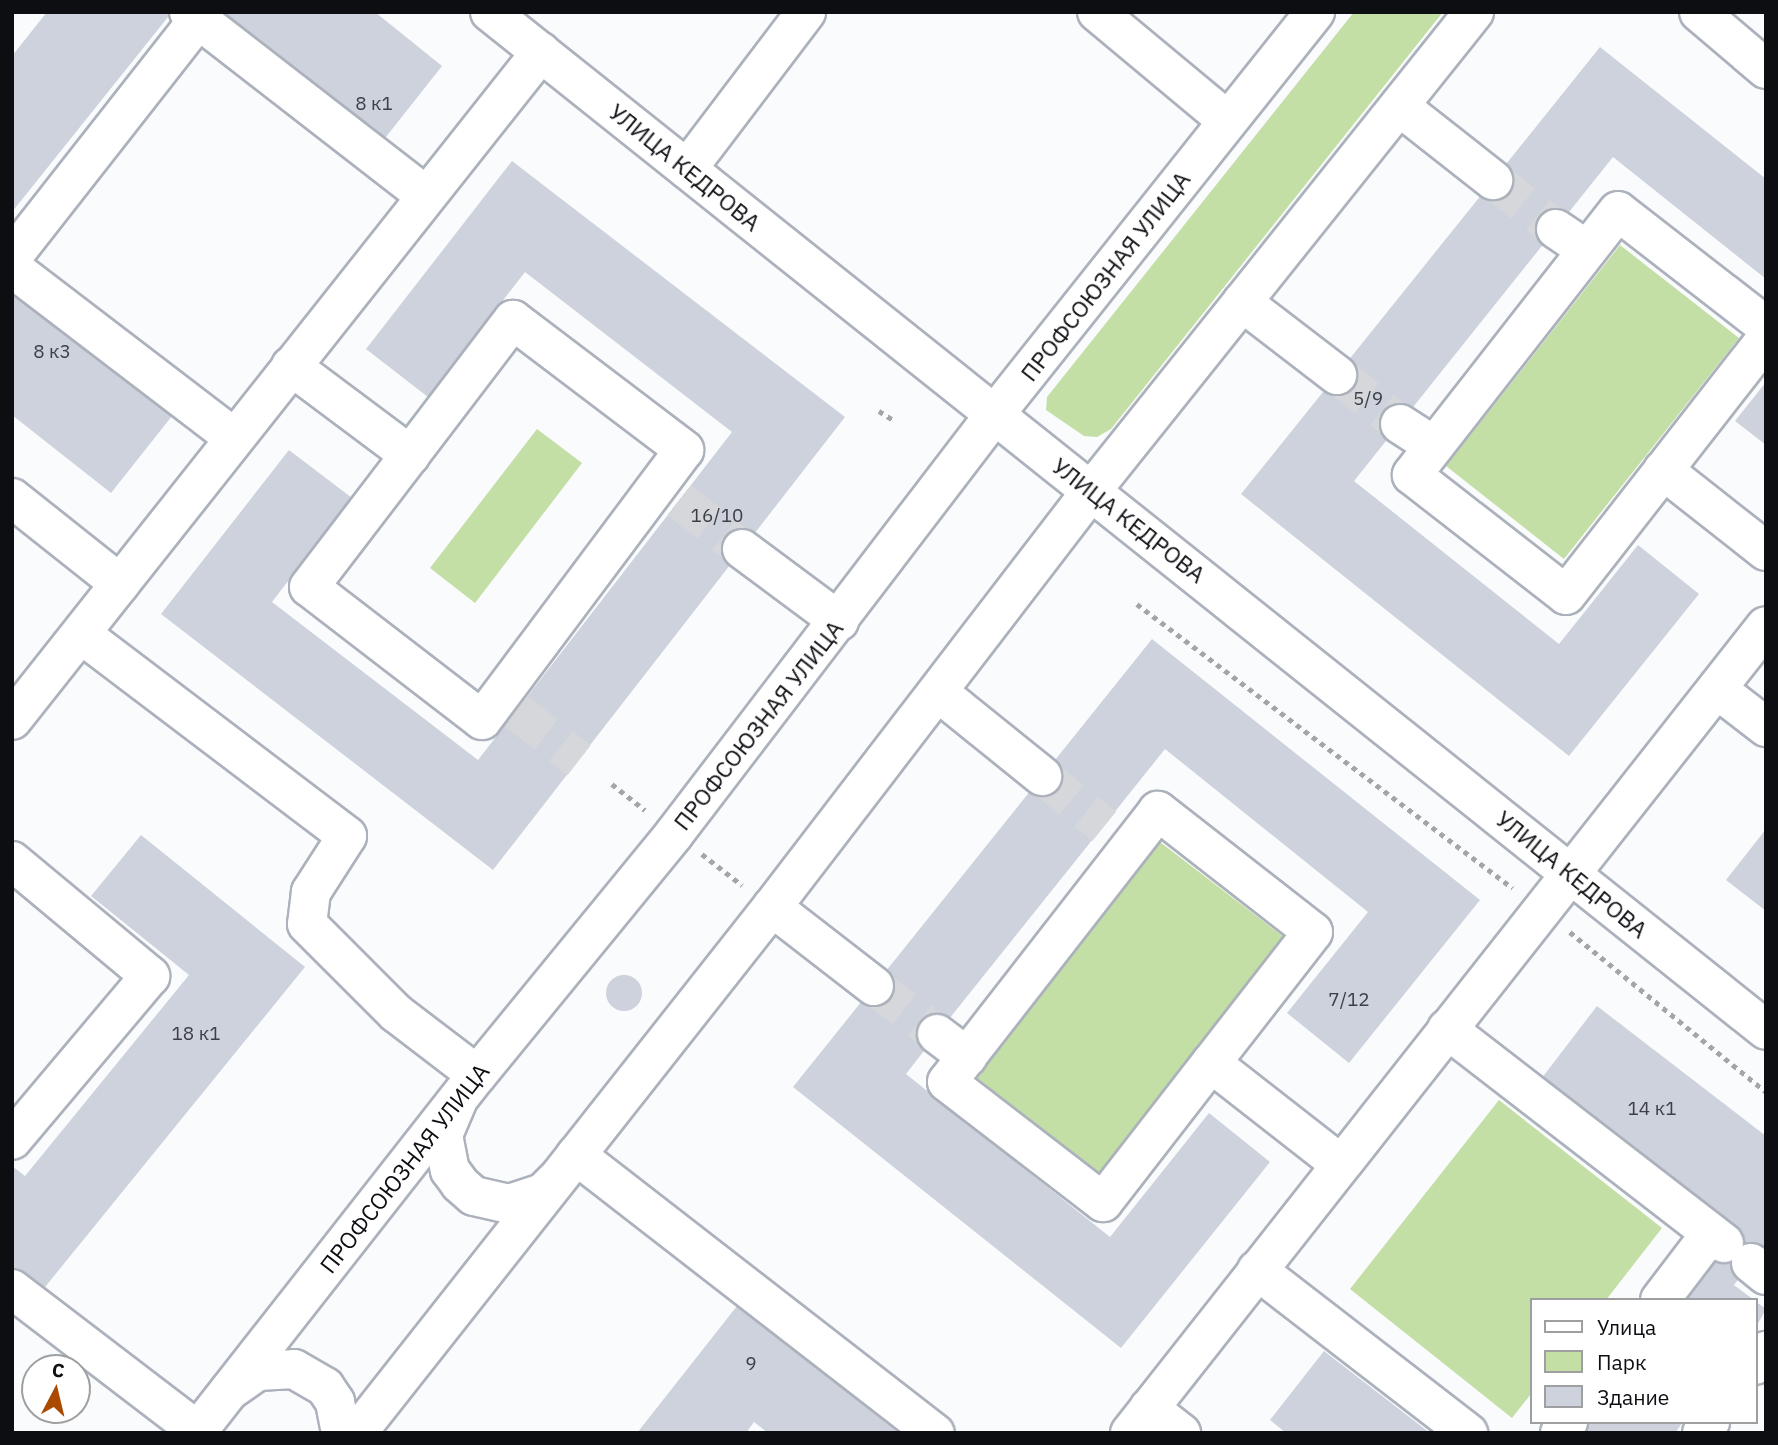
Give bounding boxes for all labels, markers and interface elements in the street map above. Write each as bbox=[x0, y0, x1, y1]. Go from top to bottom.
house number: 8 к1 bbox=[355, 93, 393, 115]
street label: УЛИЦА КЕДРОВА bbox=[604, 98, 766, 236]
street label: ПРОФСОЮЗНАЯ УЛИЦА bbox=[1015, 166, 1195, 386]
house number: 8 к3 bbox=[33, 341, 71, 363]
house number: 5/9 bbox=[1353, 388, 1383, 410]
street label: УЛИЦА КЕДРОВА bbox=[1047, 452, 1211, 588]
house number: 16/10 bbox=[691, 505, 743, 527]
street label: ПРОФСОЮЗНАЯ УЛИЦА bbox=[668, 615, 848, 835]
street label: УЛИЦА КЕДРОВА bbox=[1491, 805, 1653, 943]
house number: 7/12 bbox=[1328, 989, 1370, 1011]
house number: 18 к1 bbox=[171, 1023, 221, 1045]
street label: ПРОФСОЮЗНАЯ УЛИЦА bbox=[314, 1058, 494, 1278]
house number: 14 к1 bbox=[1627, 1098, 1677, 1120]
legend bbox=[1530, 1298, 1757, 1424]
text: Улица bbox=[1597, 1313, 1656, 1341]
text: Парк bbox=[1597, 1348, 1647, 1376]
house number: 9 bbox=[745, 1353, 757, 1375]
north arrow bbox=[21, 1354, 91, 1424]
text: С bbox=[51, 1357, 66, 1383]
text: Здание bbox=[1597, 1383, 1669, 1411]

